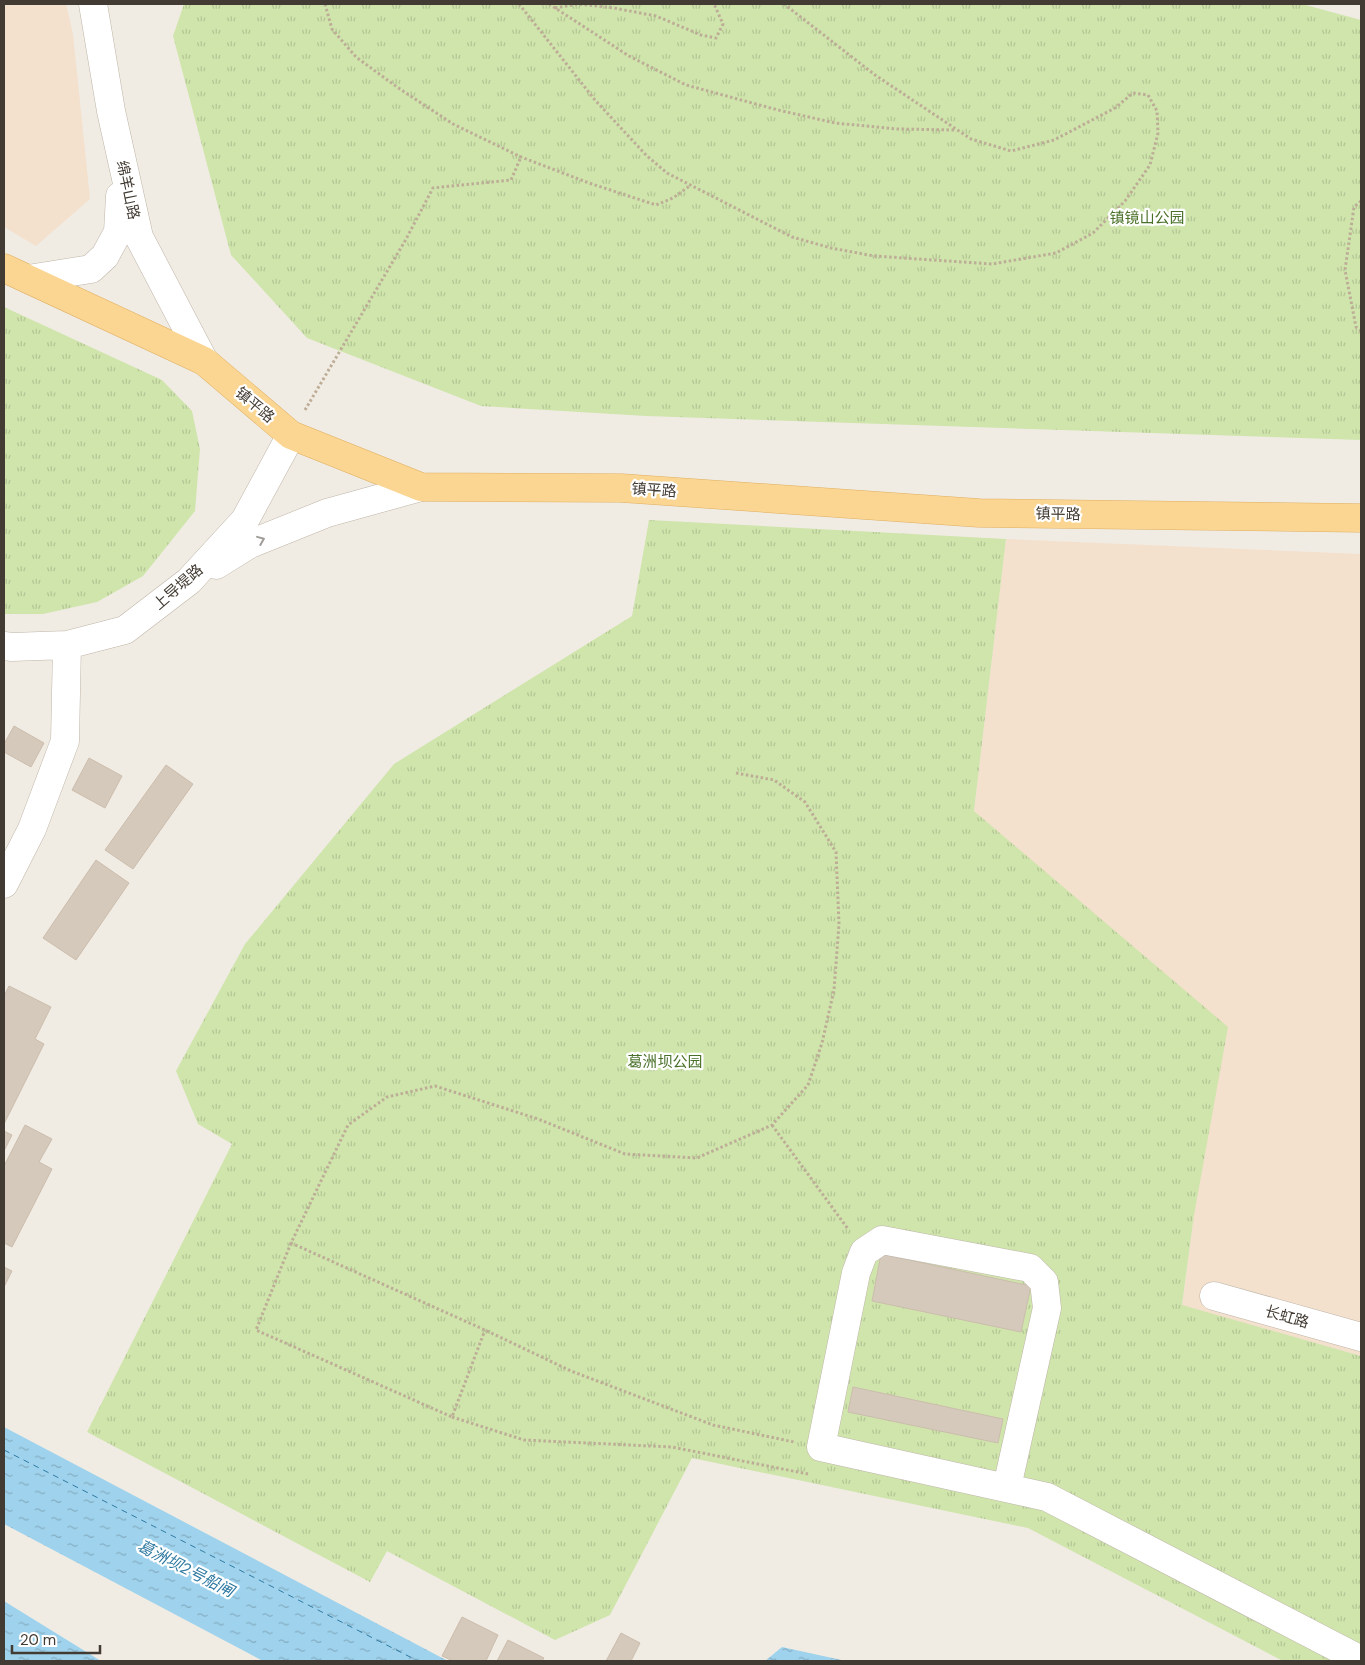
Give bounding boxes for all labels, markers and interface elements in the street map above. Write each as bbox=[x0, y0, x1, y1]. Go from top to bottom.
street label: 绵羊山路 bbox=[112, 159, 144, 221]
park label: 镇镜山公园 bbox=[1109, 208, 1185, 228]
street label: 镇平路 bbox=[231, 383, 279, 427]
street label: 镇平路 bbox=[631, 478, 677, 502]
street label: 镇平路 bbox=[1035, 504, 1081, 524]
one-way arrow bbox=[256, 535, 265, 546]
street label: 上导堤路 bbox=[149, 560, 207, 614]
park label: 葛洲坝公园 bbox=[627, 1052, 703, 1072]
street label: 长虹路 bbox=[1263, 1301, 1311, 1333]
water label: 葛洲坝2号船闸 bbox=[134, 1535, 239, 1603]
scale bar bbox=[12, 1622, 100, 1654]
text: 20 m bbox=[20, 1630, 56, 1650]

